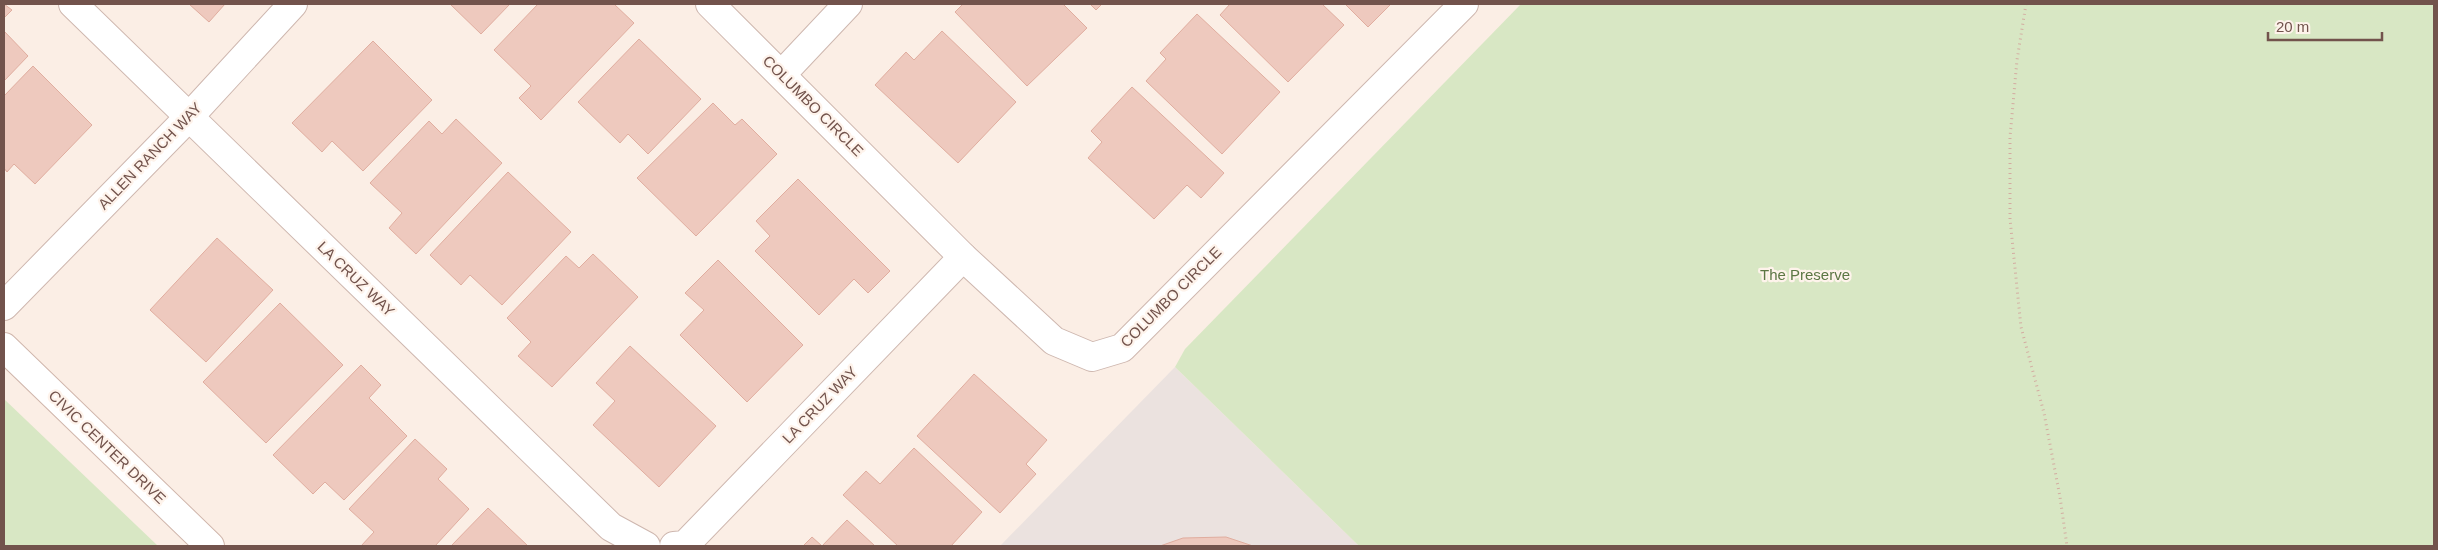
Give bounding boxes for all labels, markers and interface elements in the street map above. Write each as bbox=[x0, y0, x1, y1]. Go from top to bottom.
scale bar bbox=[2268, 10, 2382, 42]
text: 20 m bbox=[2276, 18, 2309, 35]
street label: COLUMBO CIRCLE bbox=[760, 52, 867, 159]
street label: ALLEN RANCH WAY bbox=[94, 99, 205, 213]
street label: LA CRUZ WAY bbox=[314, 238, 398, 319]
street label: COLUMBO CIRCLE bbox=[1117, 243, 1224, 350]
park label: The Preserve bbox=[1760, 266, 1850, 283]
street label: LA CRUZ WAY bbox=[779, 363, 860, 447]
street label: CIVIC CENTER DRIVE bbox=[45, 386, 169, 507]

